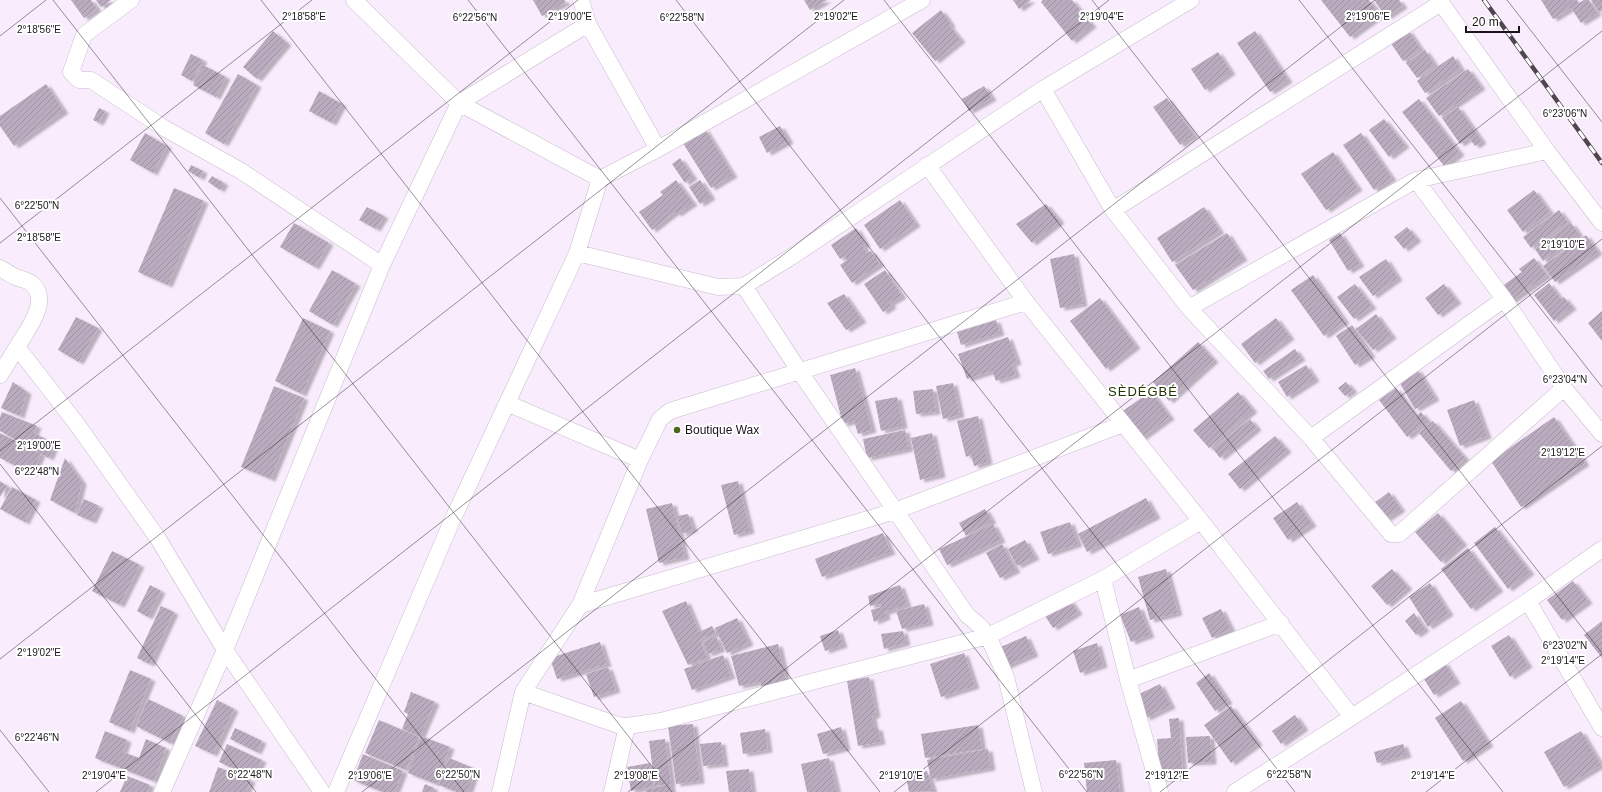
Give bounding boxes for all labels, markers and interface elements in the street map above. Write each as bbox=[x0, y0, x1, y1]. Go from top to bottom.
scale bar bbox=[1466, 8, 1519, 34]
text: 2°18'58"E bbox=[282, 11, 326, 22]
text: 2°19'00"E bbox=[548, 11, 592, 22]
text: 2°19'02"E bbox=[814, 11, 858, 22]
text: 2°19'04"E bbox=[1080, 11, 1124, 22]
text: 2°19'06"E bbox=[1346, 11, 1390, 22]
text: 6°22'56"N bbox=[453, 12, 497, 23]
text: 6°22'58"N bbox=[660, 12, 704, 23]
text: 20 m bbox=[1472, 15, 1499, 29]
text: 2°18'56"E bbox=[17, 24, 61, 35]
text: 6°23'06"N bbox=[1543, 108, 1587, 119]
text: 6°22'50"N bbox=[15, 200, 59, 211]
text: 2°18'58"E bbox=[17, 232, 61, 243]
text: 2°19'10"E bbox=[1541, 239, 1585, 250]
text: 6°23'04"N bbox=[1543, 374, 1587, 385]
district label: SÈDÉGBÉ bbox=[1108, 384, 1178, 399]
place label: Boutique Wax bbox=[685, 423, 759, 437]
marker: Boutique Wax bbox=[672, 425, 682, 435]
text: 2°19'00"E bbox=[17, 440, 61, 451]
text: 2°19'12"E bbox=[1541, 447, 1585, 458]
text: 6°22'48"N bbox=[15, 466, 59, 477]
text: 6°23'02"N bbox=[1543, 640, 1587, 651]
text: 2°19'02"E bbox=[17, 647, 61, 658]
text: 2°19'14"E bbox=[1541, 655, 1585, 666]
text: 6°22'46"N bbox=[15, 732, 59, 743]
text: 6°22'48"N bbox=[228, 769, 272, 780]
text: 6°22'50"N bbox=[436, 769, 480, 780]
text: 6°22'56"N bbox=[1059, 769, 1103, 780]
text: 6°22'58"N bbox=[1267, 769, 1311, 780]
text: 2°19'04"E bbox=[82, 770, 126, 781]
text: 2°19'06"E bbox=[348, 770, 392, 781]
text: 2°19'08"E bbox=[614, 770, 658, 781]
text: 2°19'10"E bbox=[879, 770, 923, 781]
text: 2°19'12"E bbox=[1145, 770, 1189, 781]
text: 2°19'14"E bbox=[1411, 770, 1455, 781]

